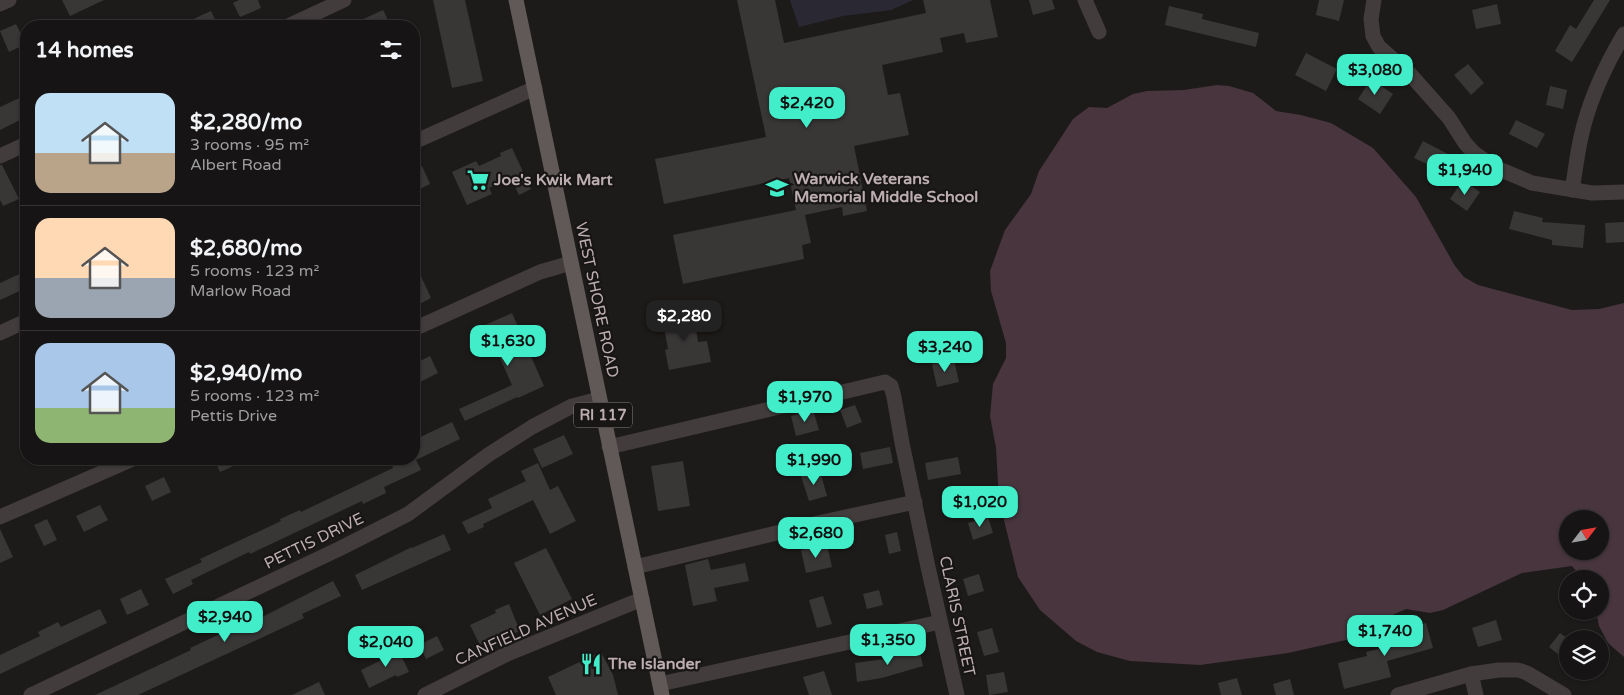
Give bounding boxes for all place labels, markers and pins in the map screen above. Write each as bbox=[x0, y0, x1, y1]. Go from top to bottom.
pin: $3,080 bbox=[1334, 54, 1416, 96]
pin: $2,420 bbox=[766, 86, 848, 129]
pin: $1,940 bbox=[1424, 154, 1506, 196]
supermarket icon: Joe's Kwik Mart bbox=[465, 167, 491, 193]
place label: Warwick Veterans Memorial Middle School bbox=[794, 169, 978, 207]
place label: Joe's Kwik Mart bbox=[493, 170, 613, 190]
school or university icon: Warwick Veterans Memorial Middle School bbox=[764, 175, 790, 201]
pin: $2,280 bbox=[643, 300, 725, 342]
pin: $1,630 bbox=[467, 324, 549, 367]
pin: $3,240 bbox=[904, 330, 986, 373]
pin: $1,970 bbox=[764, 380, 846, 423]
pin: $1,990 bbox=[773, 444, 855, 486]
pin: $1,020 bbox=[939, 486, 1021, 528]
pin: $2,680 bbox=[775, 516, 857, 559]
pin: $2,940 bbox=[184, 600, 266, 643]
pin: $1,740 bbox=[1344, 614, 1426, 657]
pin: $1,350 bbox=[847, 624, 929, 666]
pin: $2,040 bbox=[345, 626, 427, 668]
restaurant icon: The Islander bbox=[578, 651, 604, 677]
place label: The Islander bbox=[607, 654, 702, 674]

